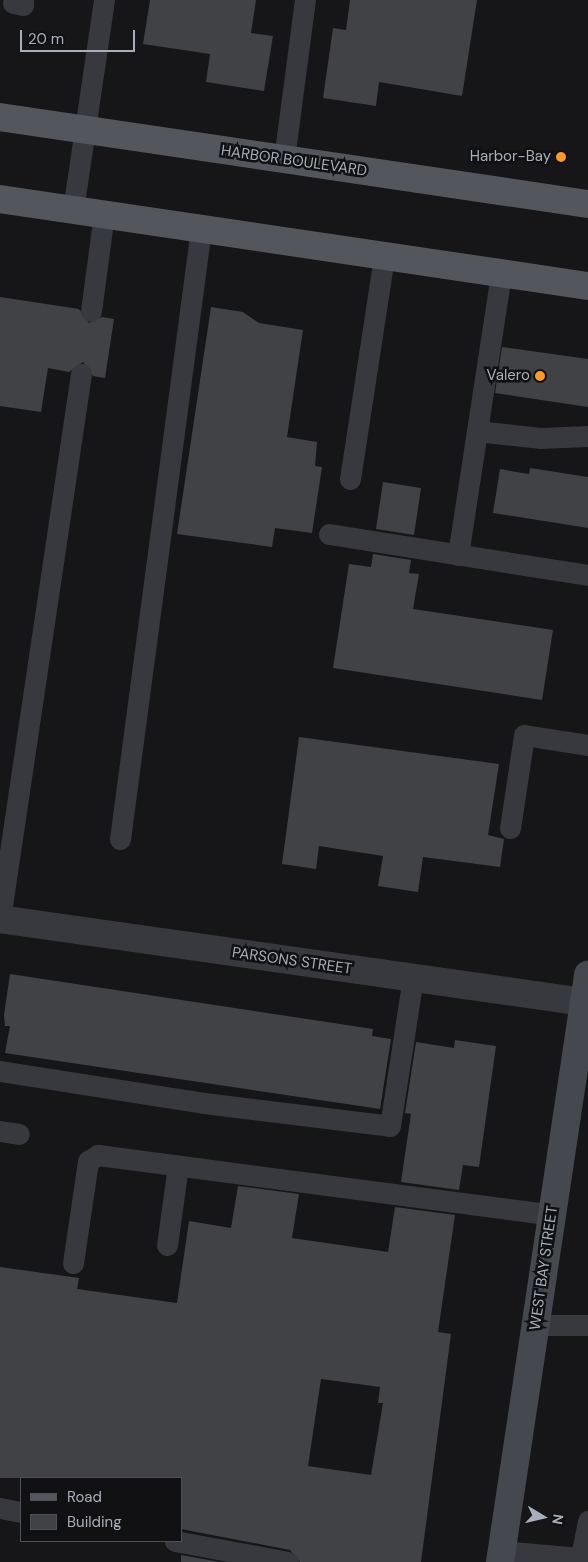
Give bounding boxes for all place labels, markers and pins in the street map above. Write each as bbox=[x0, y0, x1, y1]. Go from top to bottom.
place label: Harbor-Bay bbox=[470, 148, 551, 166]
marker: Harbor-Bay bbox=[555, 151, 567, 163]
place label: Valero bbox=[487, 367, 530, 385]
marker: Valero bbox=[534, 370, 546, 382]

